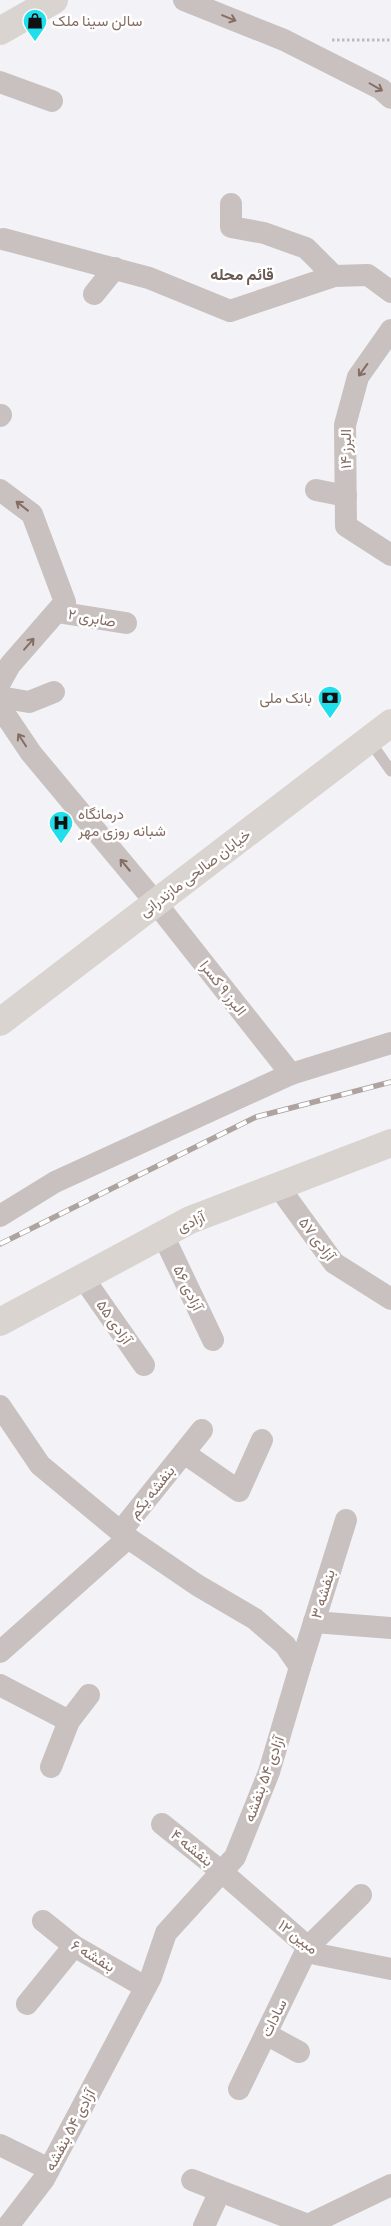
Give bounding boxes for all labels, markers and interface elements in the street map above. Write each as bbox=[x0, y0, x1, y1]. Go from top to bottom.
shop icon: سالن سینا ملک bbox=[22, 8, 48, 42]
place label: سالن سینا ملک bbox=[52, 11, 143, 31]
one-way arrow bbox=[221, 14, 236, 23]
one-way arrow bbox=[368, 83, 383, 93]
district label: قائم محله bbox=[210, 264, 274, 285]
one-way arrow bbox=[358, 362, 368, 376]
street label: البرز ۱۴ bbox=[336, 429, 355, 469]
one-way arrow bbox=[16, 501, 29, 512]
street label: صابری ۲ bbox=[66, 604, 118, 632]
one-way arrow bbox=[23, 637, 34, 650]
bank icon: بانک ملی bbox=[317, 685, 343, 719]
place label: بانک ملی bbox=[260, 688, 312, 708]
one-way arrow bbox=[17, 733, 27, 747]
place label: درمانگاه شبانه روزی مهر bbox=[77, 804, 166, 841]
hospital icon: درمانگاه شبانه روزی مهر bbox=[48, 810, 74, 844]
street label: خیابان صالحی مازندرانی bbox=[135, 824, 255, 922]
one-way arrow bbox=[119, 859, 131, 872]
street label: البرز ۹ کسرا bbox=[196, 956, 251, 1019]
street label: آزادی bbox=[174, 1206, 210, 1237]
street label: آزادی ۵۷ bbox=[294, 1213, 341, 1266]
street label: آزادی ۵۶ bbox=[168, 1262, 208, 1315]
street label: آزادی ۵۵ bbox=[92, 1296, 137, 1349]
street label: بنفشه یکم bbox=[125, 1461, 179, 1523]
street label: بنفشه ۳ bbox=[306, 1567, 339, 1621]
street label: آزادی ۵۴ بنفشه bbox=[239, 1732, 289, 1825]
street label: بنفشه ۴ bbox=[167, 1825, 217, 1870]
street label: مبین ۱۲ bbox=[274, 1915, 322, 1959]
street label: بنفشه ۶ bbox=[68, 1935, 119, 1976]
street label: سادات bbox=[256, 1996, 291, 2040]
street label: آزادی ۵۴ بنفشه bbox=[40, 2084, 101, 2174]

